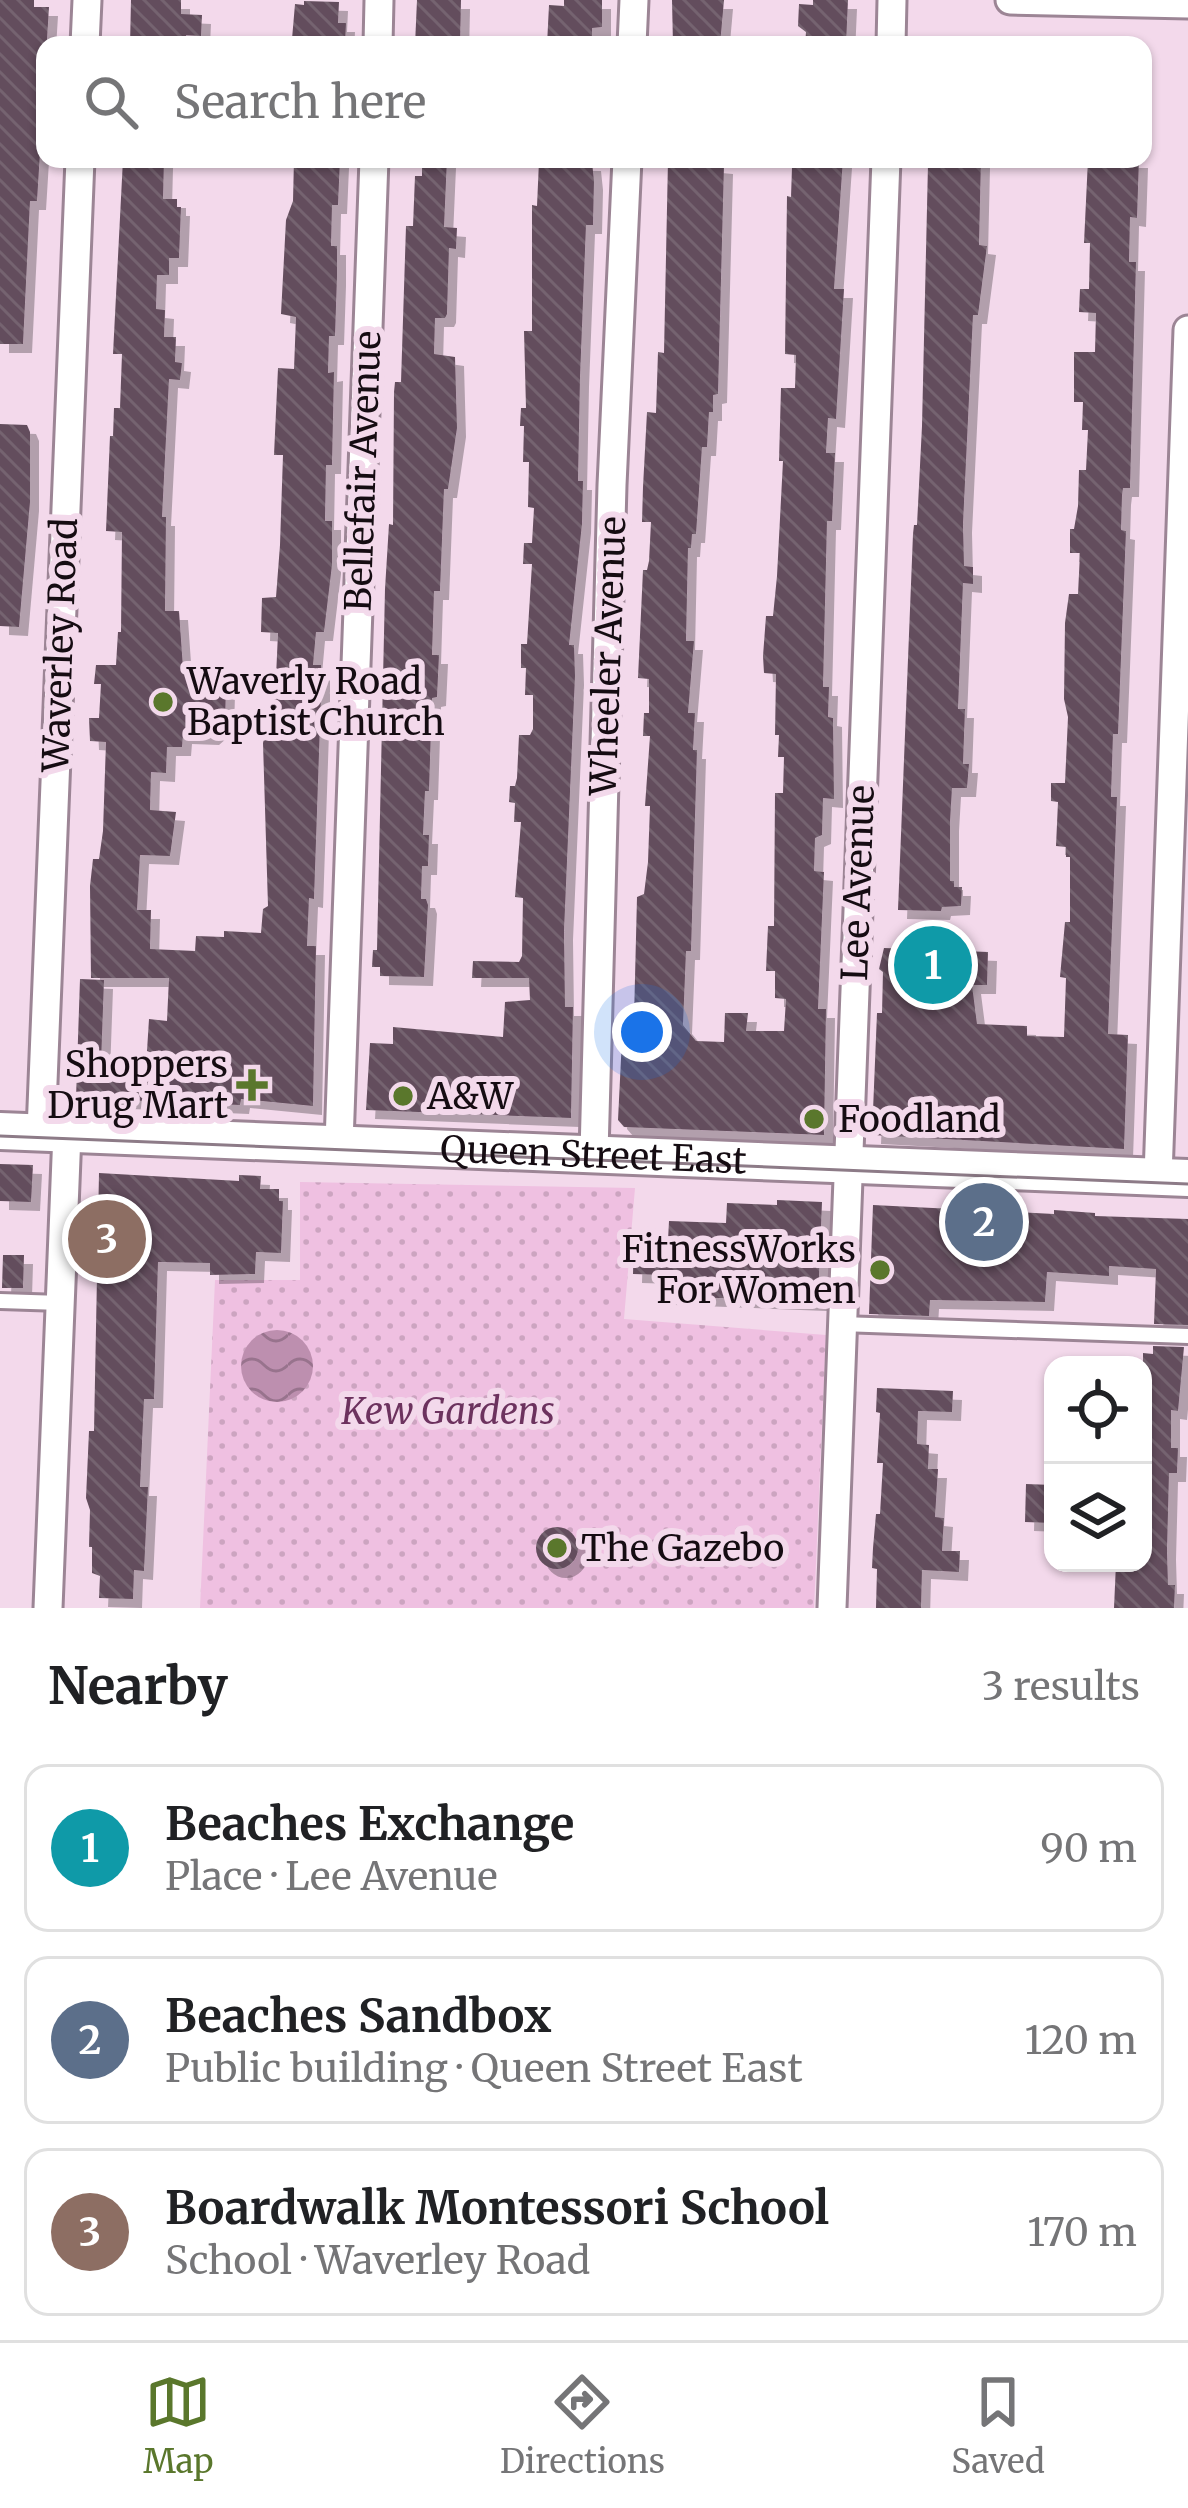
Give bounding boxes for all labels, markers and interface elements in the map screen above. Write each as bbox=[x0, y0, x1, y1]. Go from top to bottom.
search box bbox=[36, 36, 1152, 168]
icon: search bbox=[78, 69, 144, 135]
text: Search here bbox=[174, 74, 426, 130]
street label: Bellefair Avenue bbox=[336, 330, 390, 612]
street label: Wheeler Avenue bbox=[581, 516, 635, 797]
street label: Waverley Road bbox=[33, 517, 87, 774]
place label: Waverly Road Baptist Church bbox=[186, 659, 445, 745]
marker: Waverly Road Baptist Church bbox=[150, 689, 176, 715]
street label: Lee Avenue bbox=[832, 784, 884, 982]
pin: 1 bbox=[894, 920, 972, 1010]
your location bbox=[612, 1002, 672, 1062]
place label: Shoppers Drug Mart bbox=[47, 1042, 228, 1128]
marker: Shoppers Drug Mart bbox=[239, 1072, 265, 1098]
place label: A&W bbox=[426, 1074, 514, 1119]
marker: A&W bbox=[390, 1083, 416, 1109]
place label: Foodland bbox=[838, 1097, 1000, 1142]
marker: Foodland bbox=[801, 1106, 827, 1132]
street label: Queen Street East bbox=[440, 1126, 748, 1183]
pin: 2 bbox=[945, 1177, 1023, 1267]
pin: 3 bbox=[68, 1194, 146, 1284]
place label: FitnessWorks For Women bbox=[622, 1227, 856, 1313]
marker: FitnessWorks For Women bbox=[867, 1257, 893, 1283]
map controls bbox=[1044, 1356, 1152, 1572]
button: locate bbox=[1044, 1356, 1152, 1464]
park label: Kew Gardens bbox=[340, 1389, 555, 1434]
button: layers bbox=[1044, 1464, 1152, 1572]
place label: The Gazebo bbox=[581, 1526, 784, 1571]
marker: The Gazebo bbox=[544, 1535, 570, 1561]
text: Nearby bbox=[48, 1654, 228, 1718]
text: 3 results bbox=[982, 1662, 1140, 1711]
text: Beaches Exchange bbox=[165, 1796, 574, 1852]
text: 1 bbox=[81, 1824, 99, 1873]
text: 90 m bbox=[1040, 1824, 1137, 1873]
text: Place · Lee Avenue bbox=[165, 1852, 498, 1901]
text: Beaches Sandbox bbox=[165, 1988, 551, 2044]
text: 2 bbox=[79, 2016, 101, 2065]
text: 120 m bbox=[1024, 2016, 1137, 2065]
text: Public building · Queen Street East bbox=[165, 2044, 803, 2093]
text: Boardwalk Montessori School bbox=[165, 2180, 829, 2236]
text: 3 bbox=[79, 2208, 101, 2257]
text: 170 m bbox=[1027, 2208, 1137, 2257]
text: School · Waverley Road bbox=[165, 2236, 590, 2285]
tab: Map bbox=[143, 2369, 214, 2482]
tab: Directions bbox=[500, 2369, 665, 2482]
tab: Saved bbox=[951, 2369, 1045, 2482]

